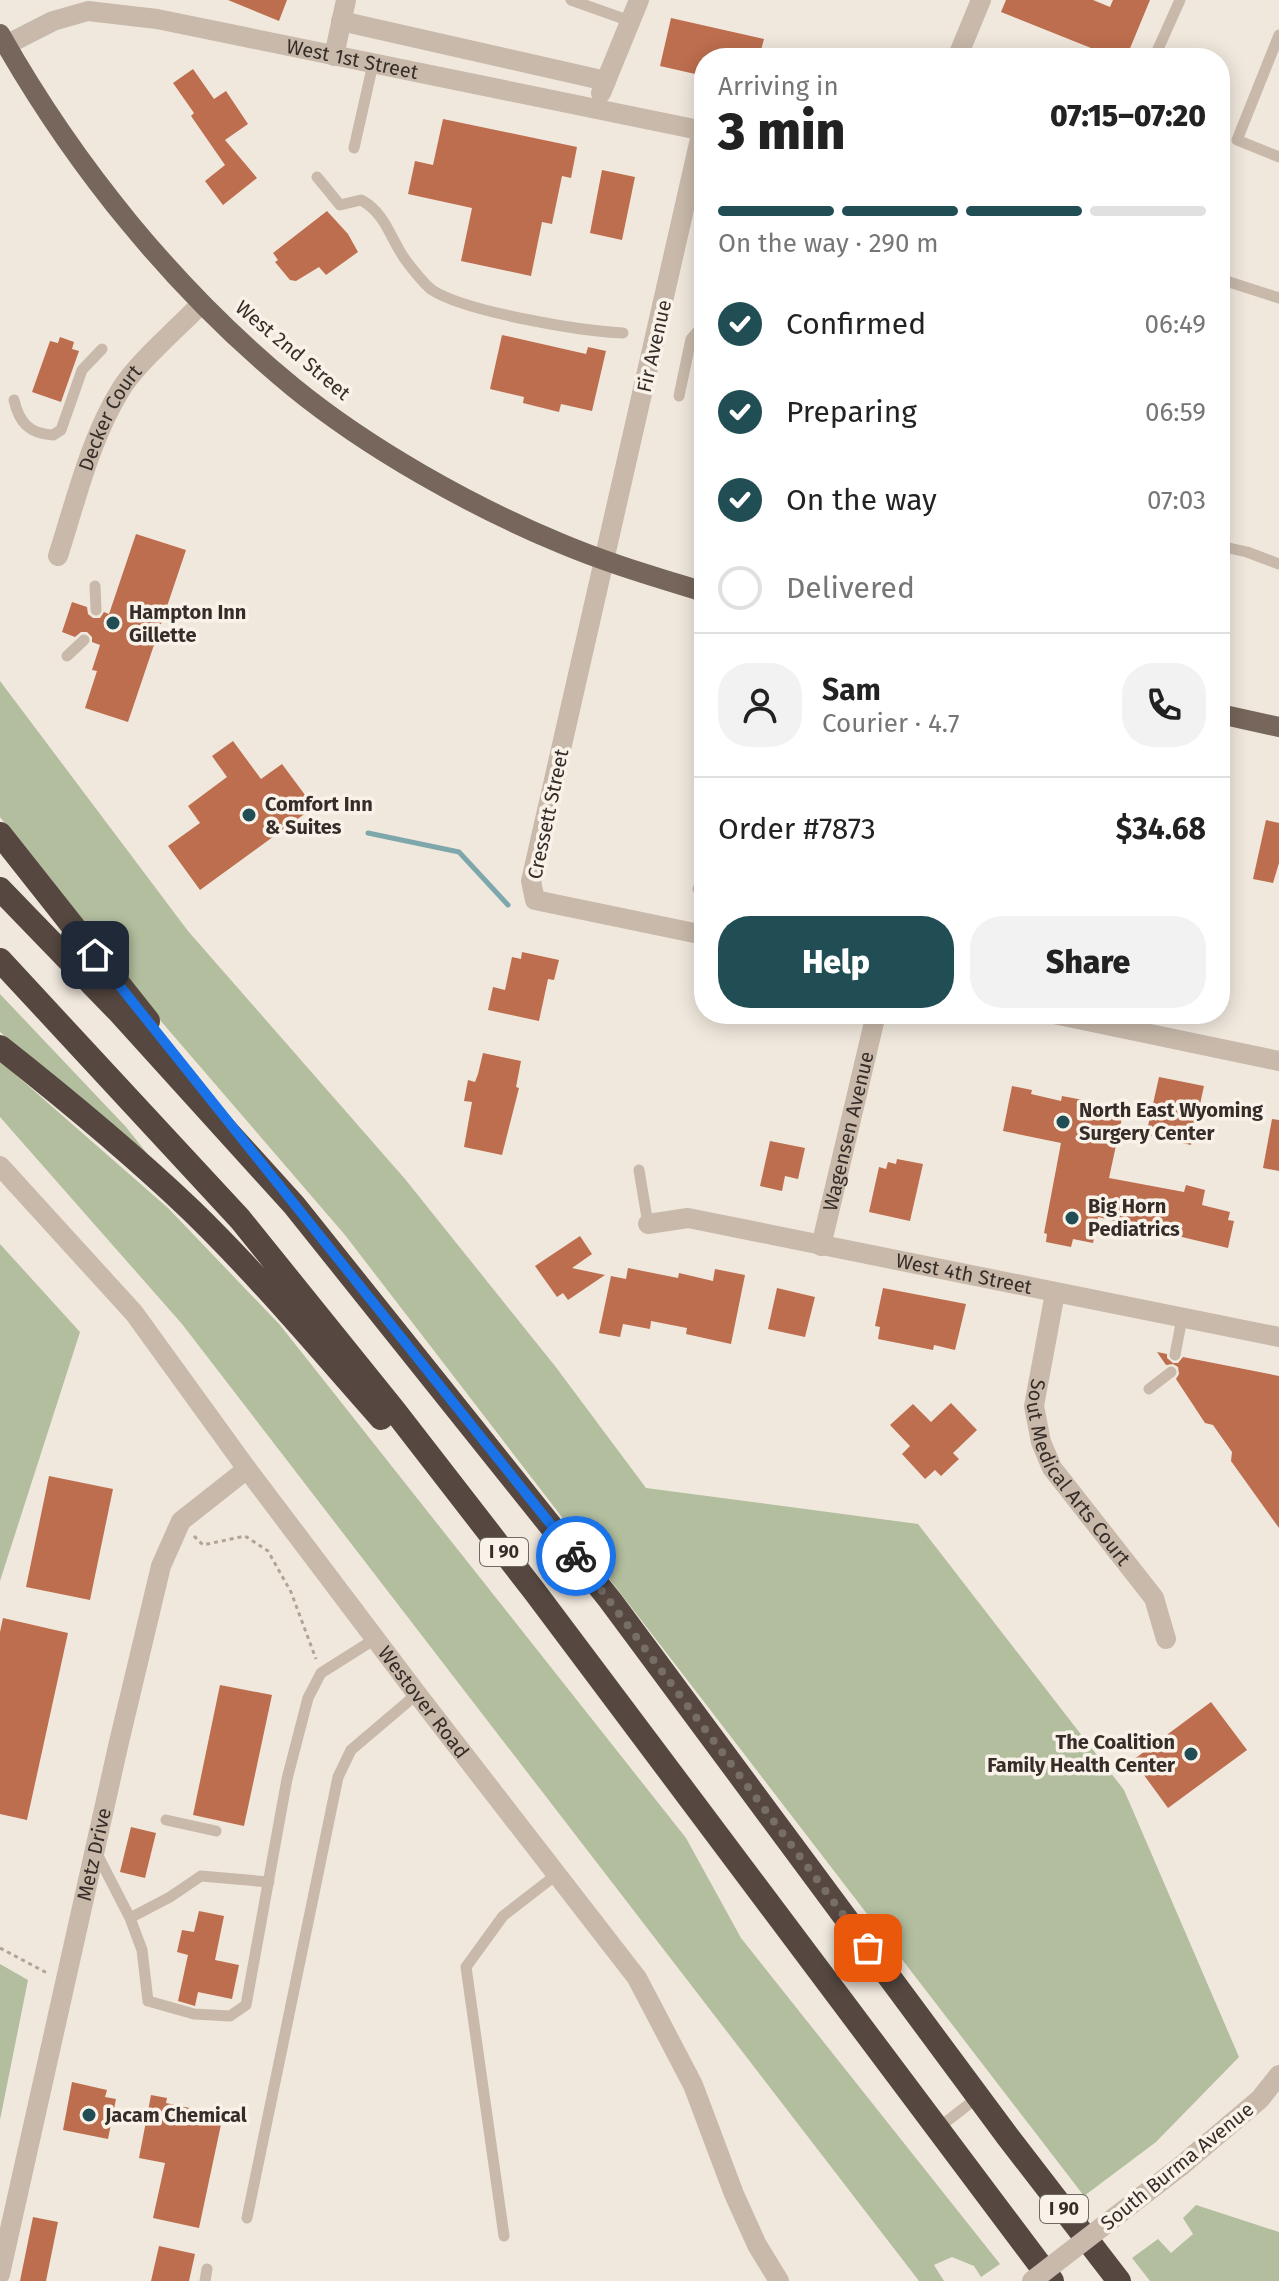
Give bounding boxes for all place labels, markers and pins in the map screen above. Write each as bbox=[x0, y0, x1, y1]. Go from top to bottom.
place label: Hampton Inn Gillette bbox=[129, 600, 246, 647]
marker: Hampton Inn Gillette bbox=[104, 614, 122, 632]
place label: Comfort Inn & Suites bbox=[265, 792, 373, 839]
marker: Comfort Inn & Suites bbox=[240, 806, 258, 824]
pin bbox=[61, 921, 129, 989]
place label: North East Wyoming Surgery Center bbox=[1079, 1098, 1264, 1145]
marker: North East Wyoming Surgery Center bbox=[1054, 1113, 1072, 1131]
place label: Big Horn Pediatrics bbox=[1088, 1194, 1180, 1241]
marker: Big Horn Pediatrics bbox=[1063, 1209, 1081, 1227]
place label: The Coalition Family Health Center bbox=[987, 1730, 1176, 1777]
marker: The Coalition Family Health Center bbox=[1182, 1745, 1200, 1763]
pin bbox=[834, 1914, 902, 1982]
place label: Jacam Chemical bbox=[104, 2103, 247, 2127]
marker: Jacam Chemical bbox=[80, 2106, 98, 2124]

